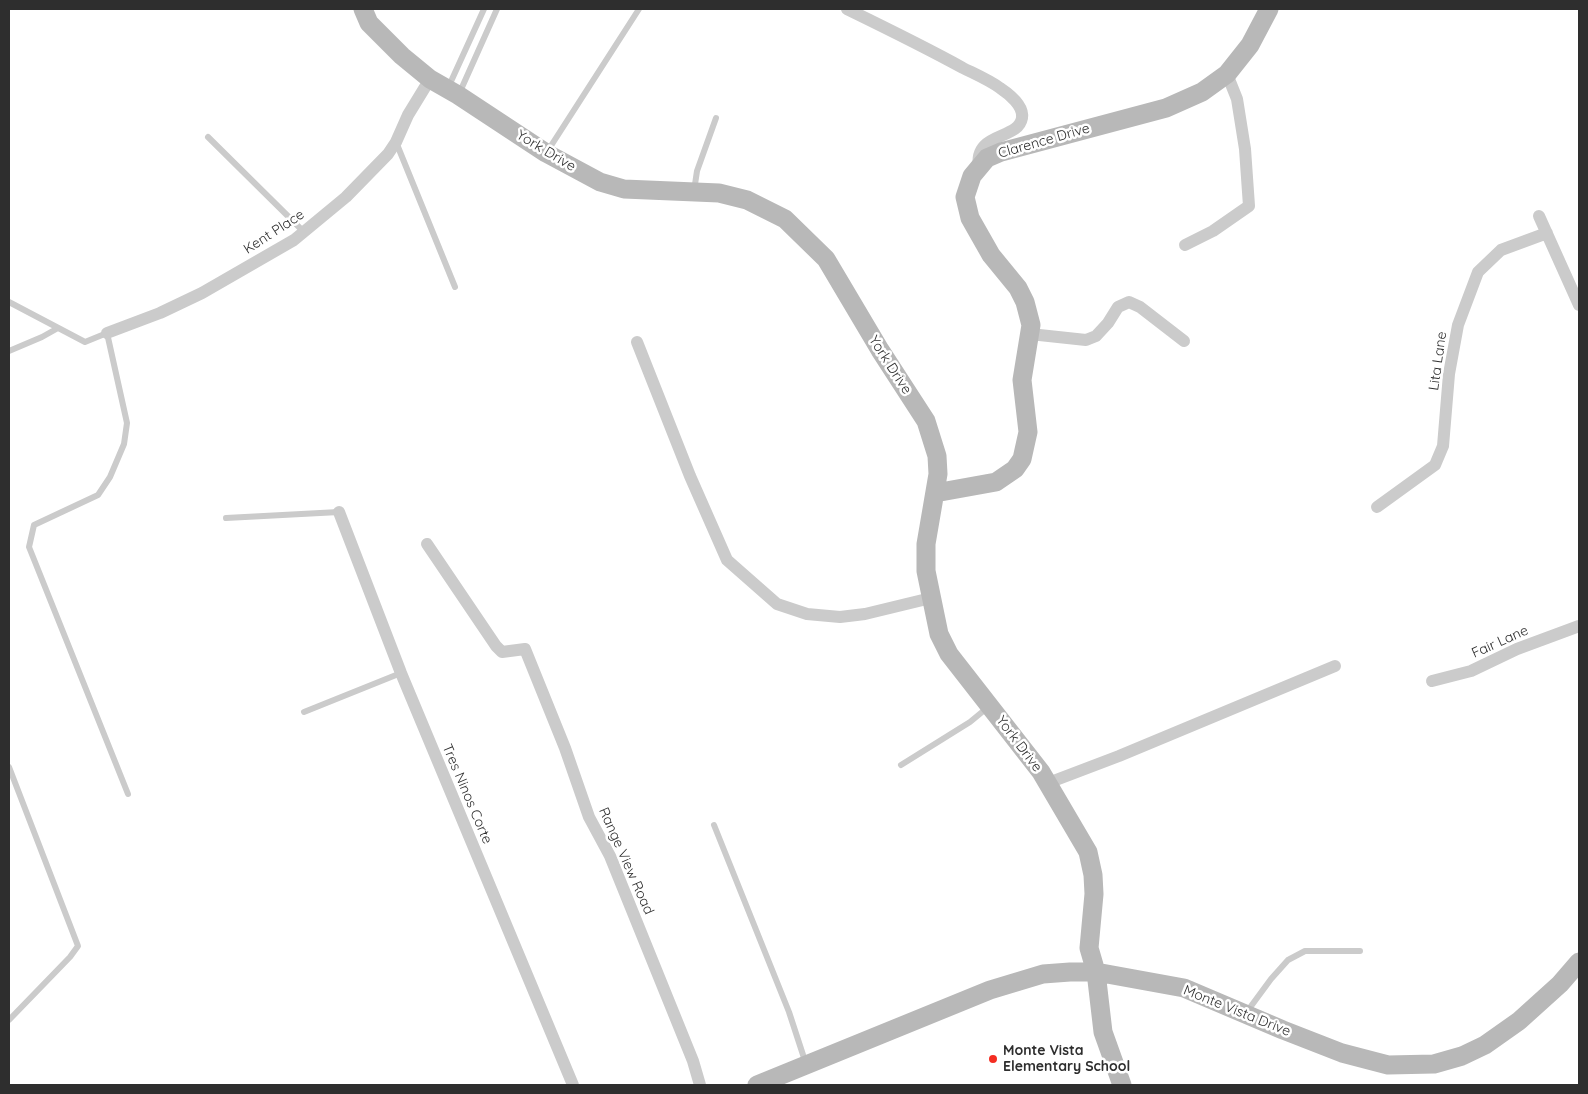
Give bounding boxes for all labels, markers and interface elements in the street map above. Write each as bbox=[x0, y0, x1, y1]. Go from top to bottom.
street label: Clarence Drive bbox=[996, 120, 1092, 162]
street label: York Drive bbox=[513, 127, 579, 175]
street label: Kent Place bbox=[241, 206, 307, 258]
street label: Lita Lane bbox=[1426, 330, 1450, 392]
street label: York Drive bbox=[865, 333, 915, 397]
street label: Fair Lane bbox=[1469, 622, 1531, 662]
street label: York Drive bbox=[992, 713, 1046, 775]
street label: Tres Ninos Corte bbox=[438, 742, 496, 846]
street label: Range View Road bbox=[595, 805, 657, 917]
street label: Monte Vista Drive bbox=[1181, 982, 1293, 1040]
place label: Monte Vista Elementary School bbox=[1003, 1043, 1130, 1076]
marker: Monte Vista Elementary School bbox=[987, 1053, 999, 1065]

